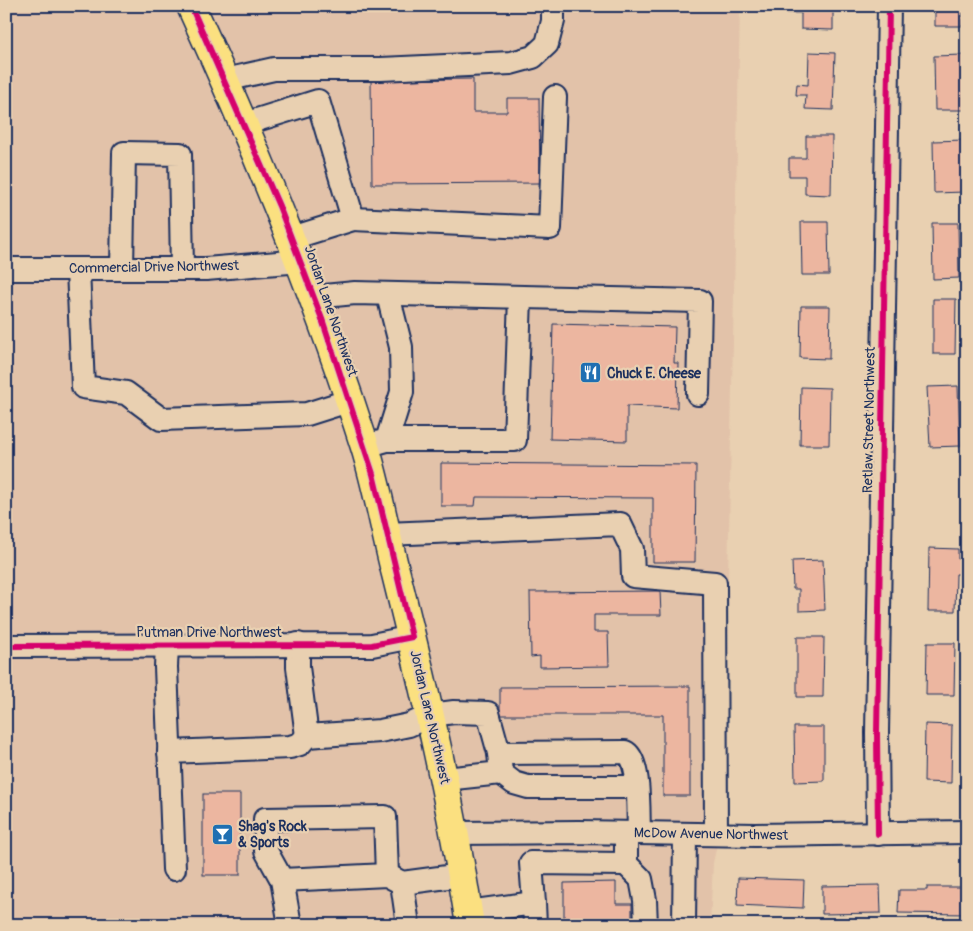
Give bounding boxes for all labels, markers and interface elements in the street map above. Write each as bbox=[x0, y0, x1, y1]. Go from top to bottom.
street label: Jordan Lane Northwest bbox=[301, 243, 361, 379]
street label: Commercial Drive Northwest bbox=[69, 257, 240, 277]
street label: Retlaw Street Northwest bbox=[859, 346, 879, 493]
restaurant icon: Chuck E. Cheese bbox=[579, 361, 603, 385]
place label: Chuck E. Cheese bbox=[607, 365, 702, 382]
street label: Putman Drive Northwest bbox=[136, 624, 282, 641]
street label: Jordan Lane Northwest bbox=[406, 648, 454, 786]
place label: Shag's Rock & Sports bbox=[238, 818, 307, 851]
bar icon: Shag's Rock & Sports bbox=[210, 822, 234, 846]
street label: McDow Avenue Northwest bbox=[634, 824, 789, 844]

